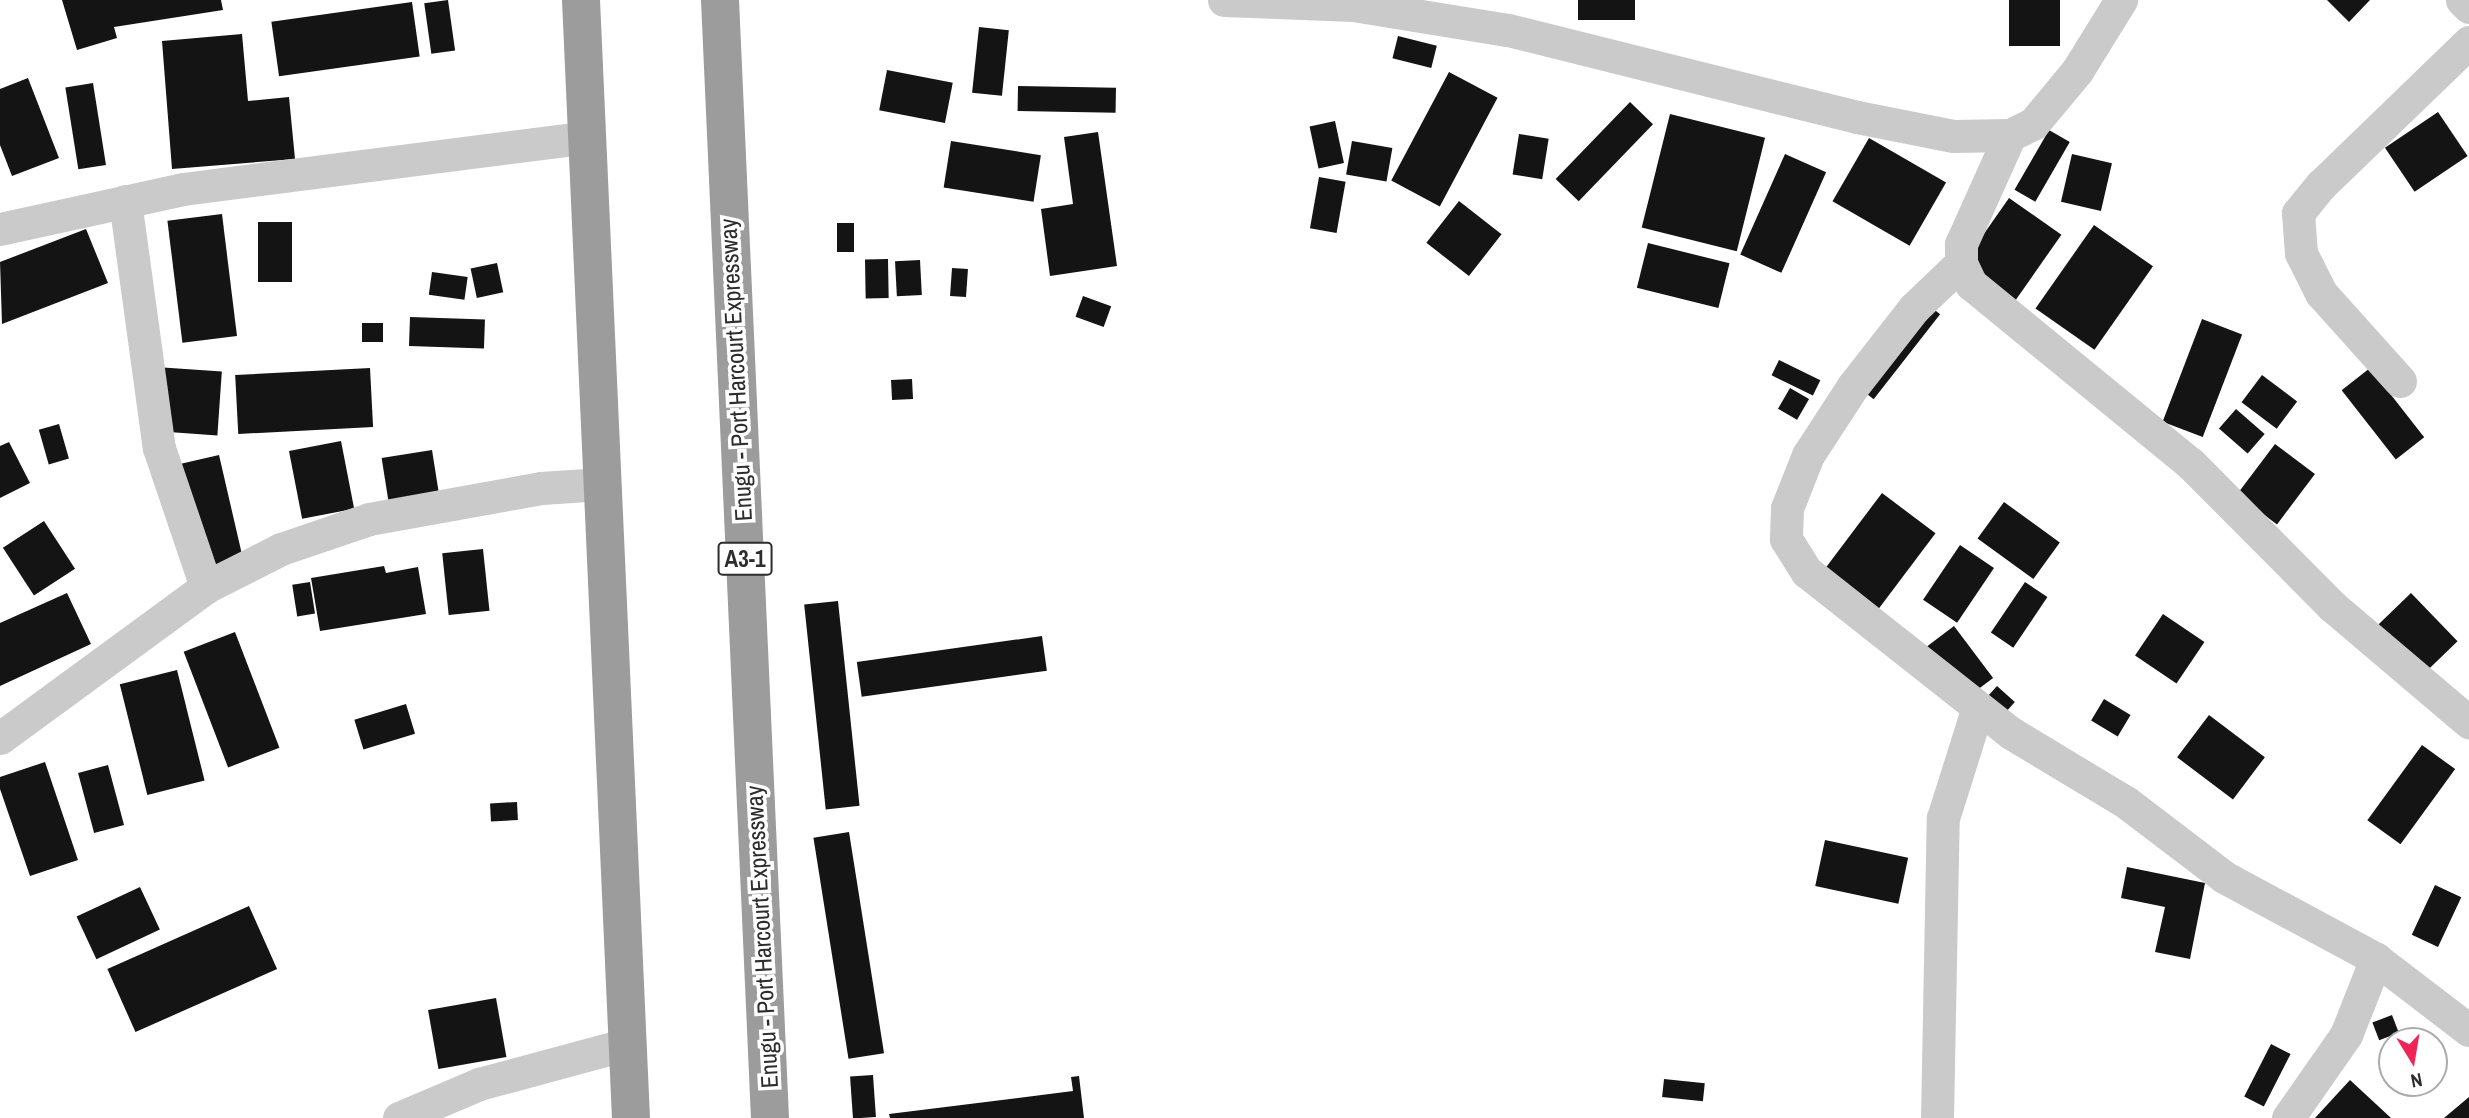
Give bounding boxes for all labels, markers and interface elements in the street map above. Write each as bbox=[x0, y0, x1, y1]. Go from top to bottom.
street label: Enugu - Port Harcourt Expressway bbox=[714, 218, 758, 522]
road number: A3-1 bbox=[717, 540, 773, 579]
street label: Enugu - Port Harcourt Expressway bbox=[740, 785, 784, 1089]
north arrow bbox=[2378, 1027, 2448, 1097]
text: N bbox=[2409, 1067, 2425, 1094]

